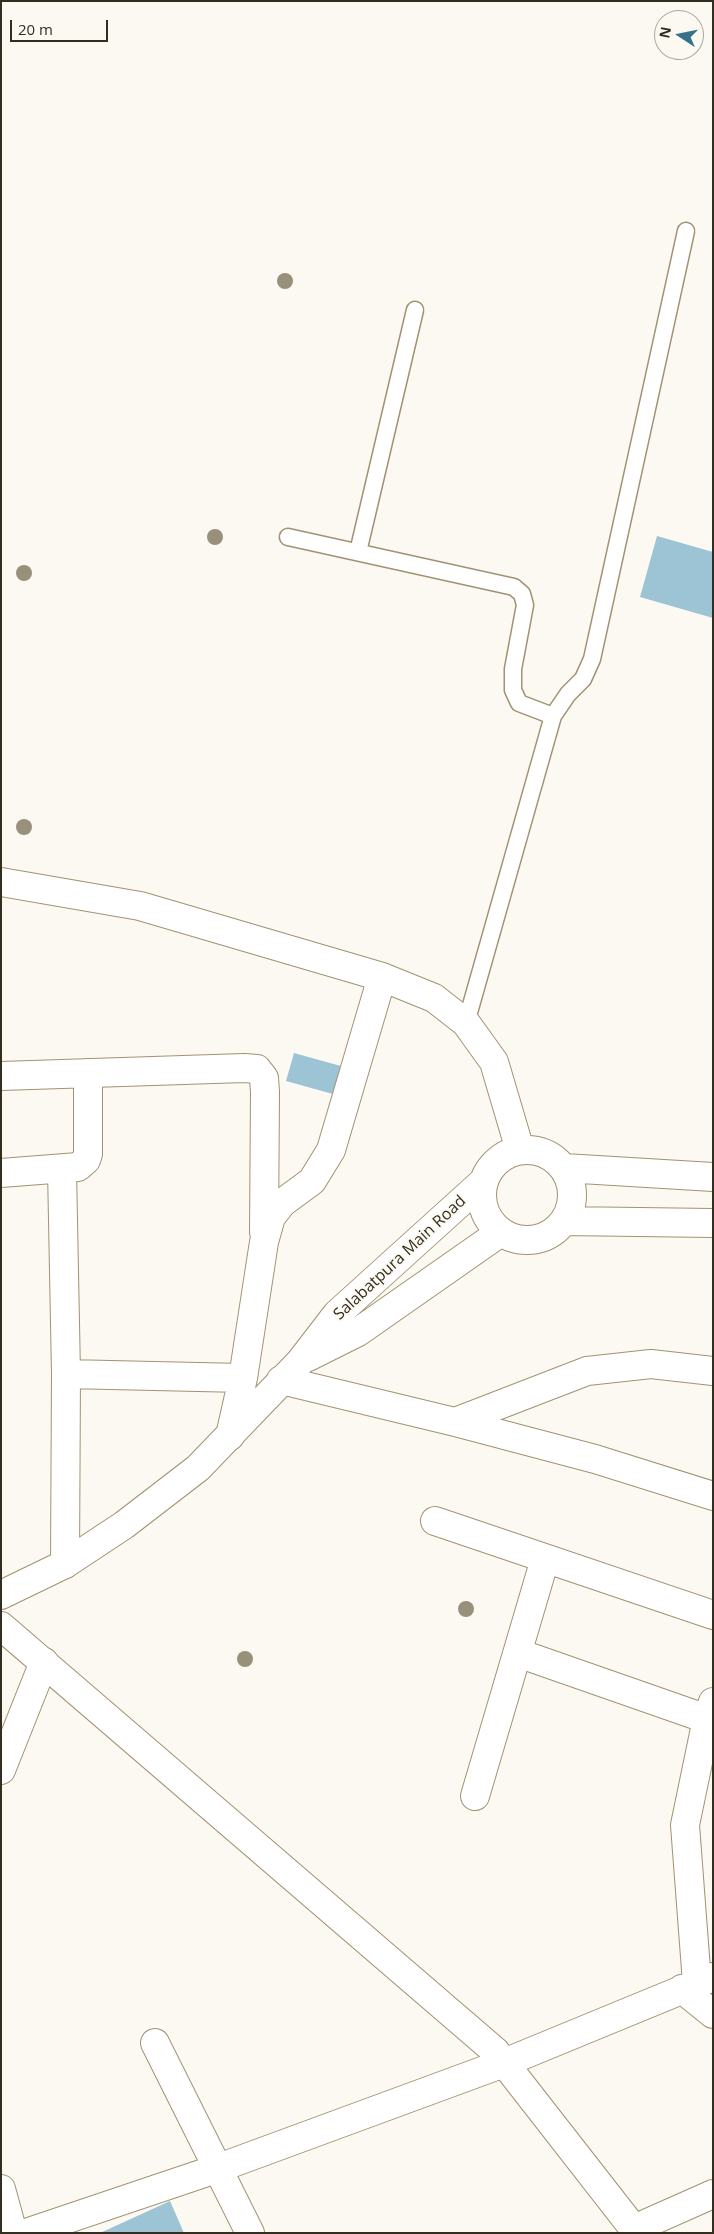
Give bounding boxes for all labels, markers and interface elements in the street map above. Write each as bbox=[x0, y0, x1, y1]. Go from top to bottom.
scale bar bbox=[12, 10, 110, 42]
north arrow bbox=[654, 10, 704, 60]
text: 20 m bbox=[18, 19, 53, 39]
text: N bbox=[654, 25, 675, 40]
street label: Salabatpura Main Road bbox=[330, 1192, 470, 1324]

